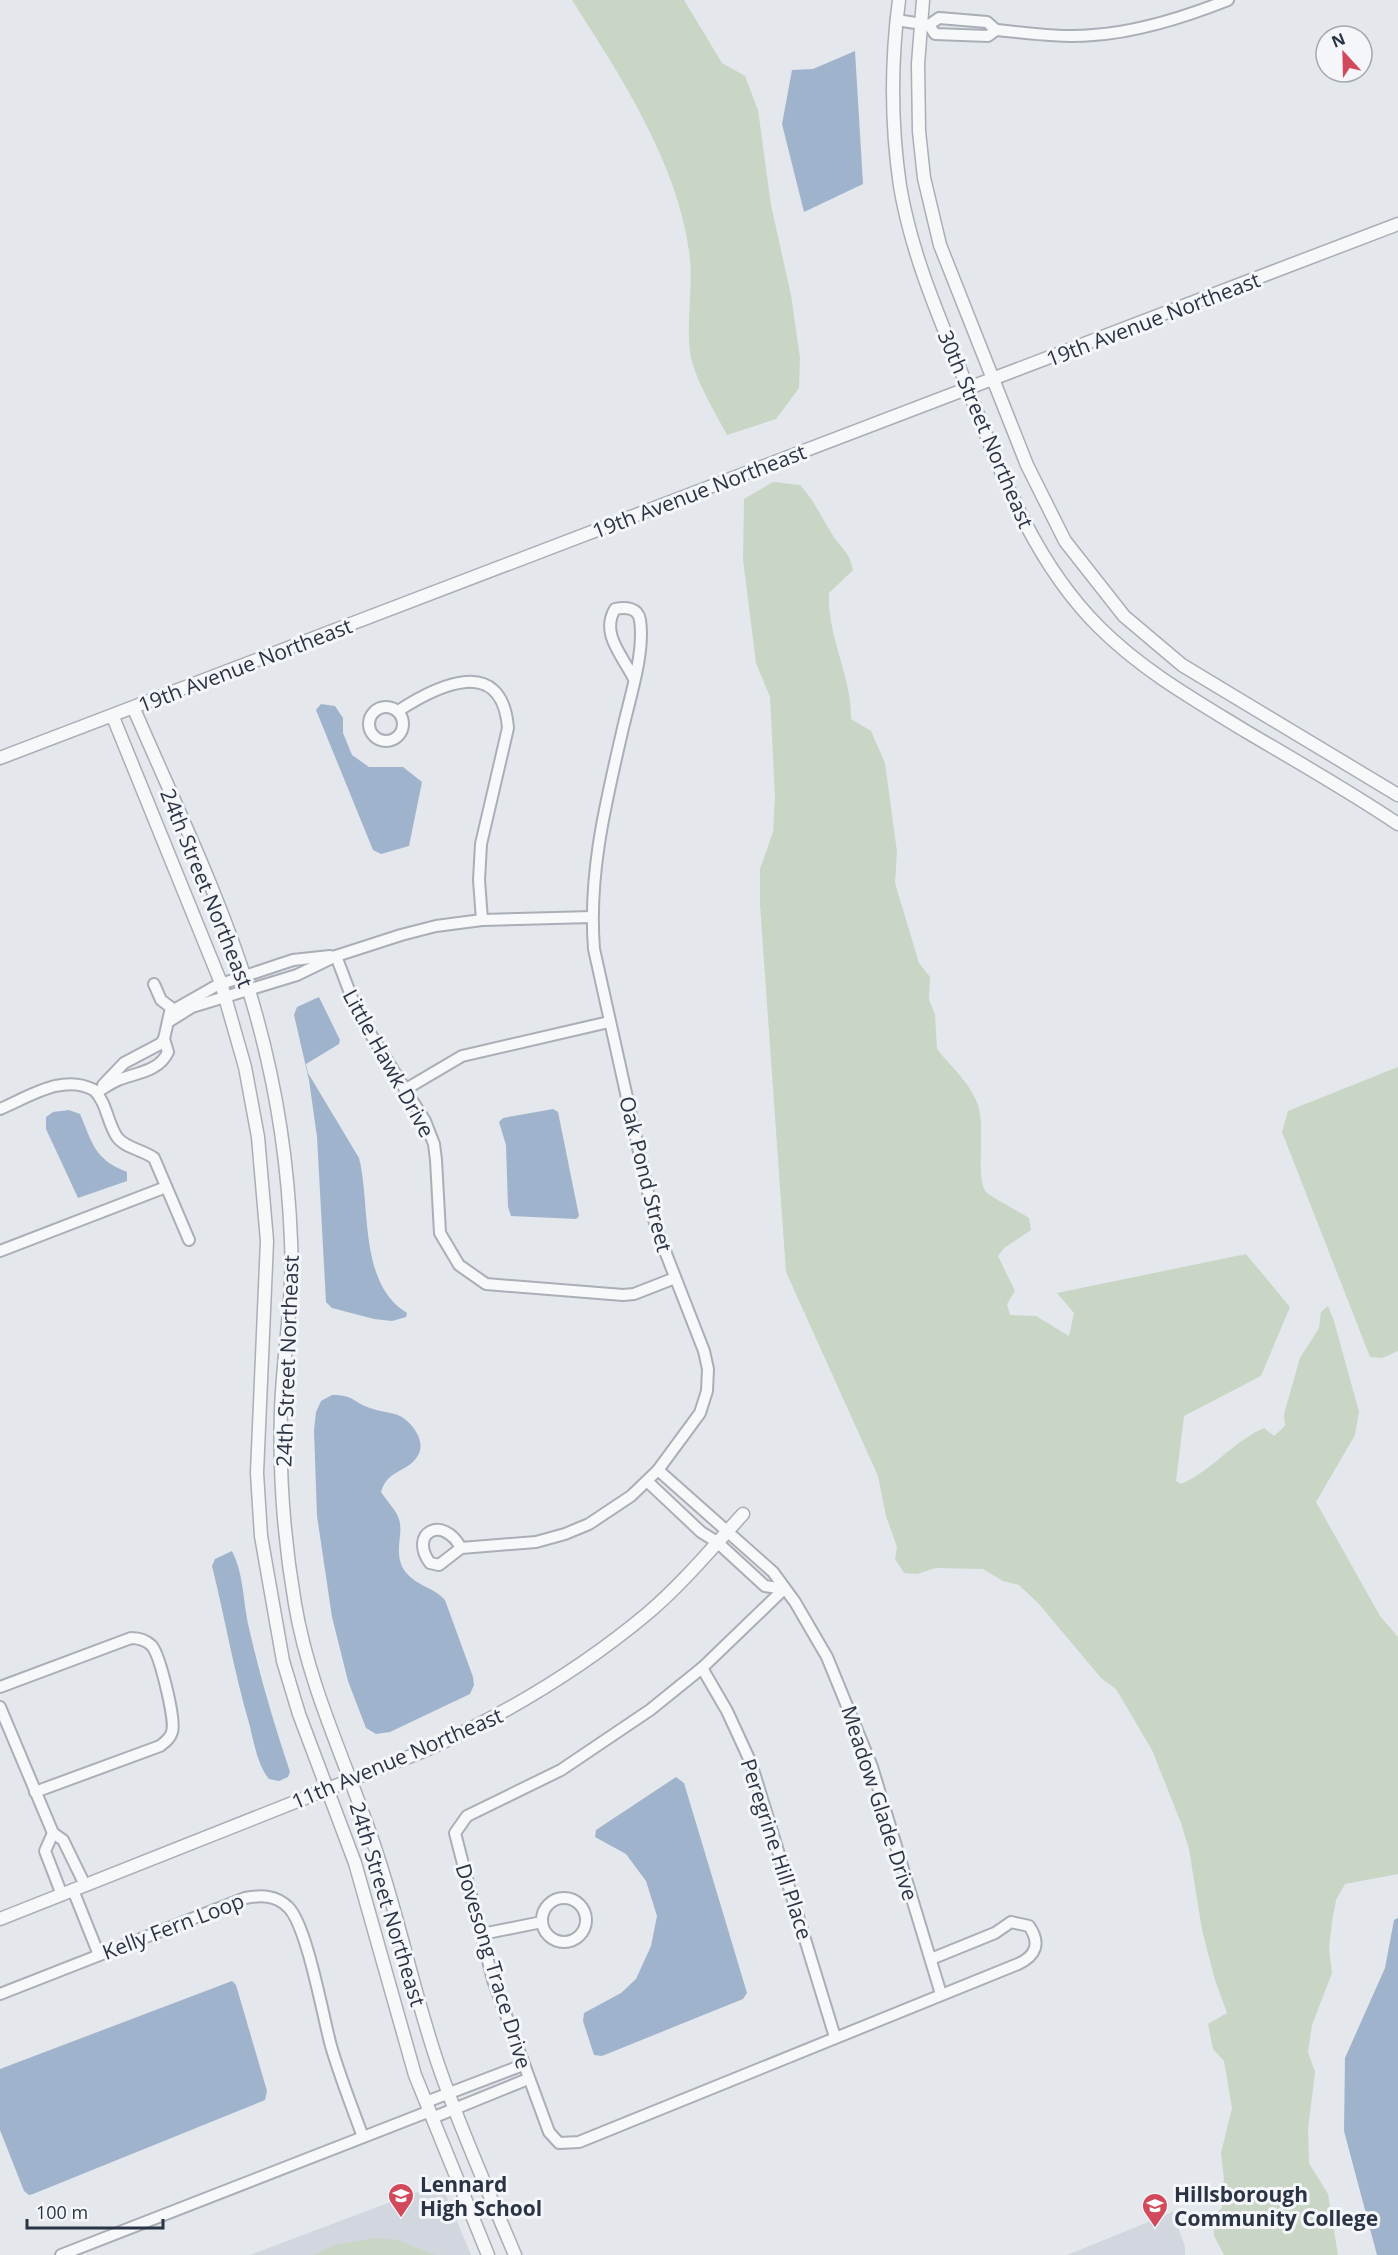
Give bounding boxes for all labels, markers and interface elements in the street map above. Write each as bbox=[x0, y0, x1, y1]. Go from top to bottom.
north arrow bbox=[1314, 24, 1374, 84]
text: N bbox=[1328, 27, 1349, 53]
street label: 19th Avenue Northeast bbox=[1042, 265, 1264, 373]
street label: 30th Street Northeast bbox=[932, 326, 1040, 532]
street label: 19th Avenue Northeast bbox=[588, 437, 810, 545]
street label: 19th Avenue Northeast bbox=[134, 611, 356, 719]
street label: 24th Street Northeast bbox=[154, 784, 260, 992]
street label: Little Hawk Drive bbox=[337, 984, 441, 1142]
street label: Oak Pond Street bbox=[613, 1093, 679, 1255]
street label: 24th Street Northeast bbox=[269, 1254, 305, 1468]
street label: 11th Avenue Northeast bbox=[287, 1701, 507, 1815]
street label: Meadow Glade Drive bbox=[835, 1702, 925, 1904]
street label: Peregrine Hill Place bbox=[735, 1755, 819, 1943]
street label: 24th Street Northeast bbox=[344, 1798, 432, 2010]
street label: Dovesong Trace Drive bbox=[449, 1860, 539, 2072]
street label: Kelly Fern Loop bbox=[98, 1886, 248, 1966]
place label: Lennard High School bbox=[420, 2170, 542, 2222]
place label: Hillsborough Community College bbox=[1174, 2180, 1378, 2232]
school or university icon: Lennard High School bbox=[386, 2181, 416, 2219]
school or university icon: Hillsborough Community College bbox=[1140, 2191, 1170, 2229]
scale bar bbox=[27, 2192, 164, 2230]
text: 100 m bbox=[36, 2200, 88, 2224]

